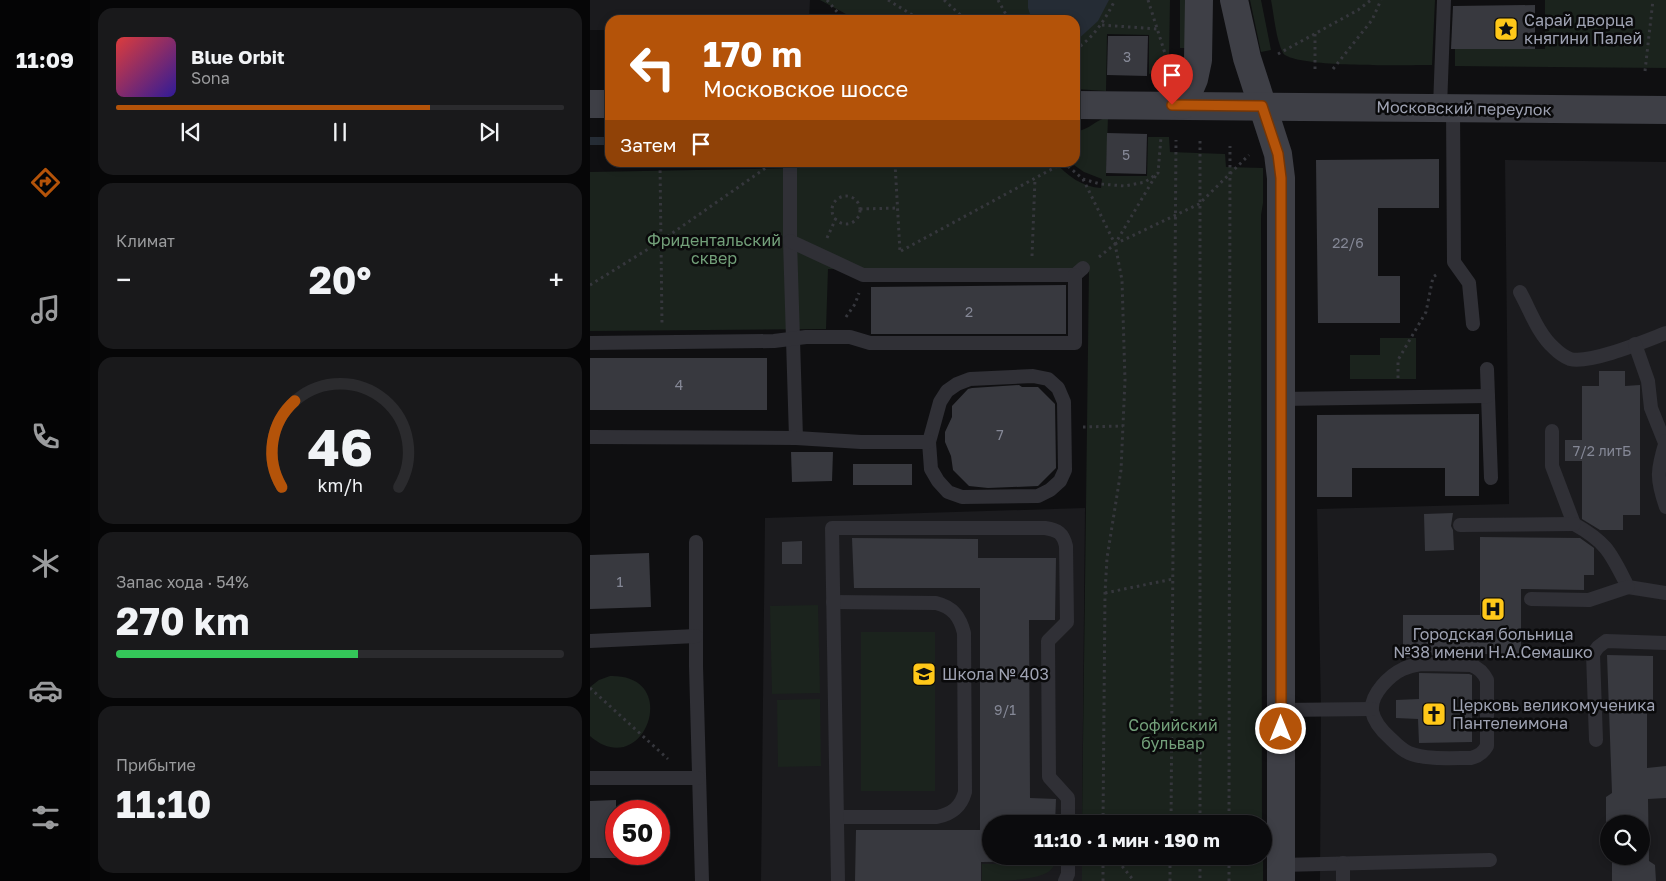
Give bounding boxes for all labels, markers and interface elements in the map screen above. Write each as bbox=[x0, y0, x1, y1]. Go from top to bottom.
place label: Сарай дворца княгини Палей bbox=[1524, 10, 1642, 48]
place icon: Сарай дворца княгини Палей bbox=[1493, 16, 1519, 42]
text: 170 m bbox=[703, 33, 802, 75]
icon: left bbox=[620, 35, 685, 100]
text: Blue Orbit bbox=[191, 45, 285, 68]
text: 11:09 bbox=[16, 46, 74, 73]
house number: 3 bbox=[1123, 48, 1131, 65]
pin bbox=[1151, 54, 1193, 105]
icon: arrive bbox=[1158, 61, 1186, 89]
text: Sona bbox=[191, 68, 230, 88]
text: Московское шоссе bbox=[703, 75, 908, 102]
street label: Московский переулок bbox=[1376, 96, 1552, 120]
icon: previous bbox=[177, 118, 205, 146]
icon: pause bbox=[326, 118, 354, 146]
icon: next bbox=[475, 118, 503, 146]
icon: arrive bbox=[687, 130, 715, 158]
text: Затем bbox=[620, 133, 677, 156]
house number: 5 bbox=[1122, 146, 1130, 163]
icon: directions bbox=[28, 165, 63, 200]
park label: Фридентальский сквер bbox=[647, 230, 781, 268]
text: Климат bbox=[116, 231, 175, 251]
house number: 22/6 bbox=[1332, 234, 1364, 251]
text: 20° bbox=[309, 257, 371, 302]
text: − bbox=[116, 263, 131, 296]
text: + bbox=[549, 263, 564, 296]
icon: music bbox=[28, 292, 63, 327]
house number: 2 bbox=[965, 303, 973, 320]
house number: 4 bbox=[675, 376, 683, 393]
text: 46 bbox=[307, 415, 373, 477]
icon: phone bbox=[28, 419, 63, 454]
house number: 7 bbox=[996, 426, 1004, 443]
house number: 7/2 литБ bbox=[1573, 442, 1631, 459]
text: km/h bbox=[317, 474, 363, 496]
icon: climate bbox=[28, 546, 63, 581]
text: Запас хода · 54% bbox=[116, 572, 249, 592]
house number: 1 bbox=[617, 573, 624, 590]
hospital icon: Городская больница №38 имени Н.А.Семашко bbox=[1480, 596, 1506, 622]
text: 270 km bbox=[116, 598, 249, 643]
place label: Городская больница №38 имени Н.А.Семашко bbox=[1393, 624, 1593, 662]
school or university icon: Школа № 403 bbox=[911, 661, 937, 687]
place label: Школа № 403 bbox=[942, 664, 1049, 684]
icon: car bbox=[28, 673, 63, 708]
place label: Церковь великомученика Пантелеимона bbox=[1452, 695, 1655, 733]
house number: 9/1 bbox=[994, 701, 1016, 718]
church icon: Церковь великомученика Пантелеимона bbox=[1421, 701, 1447, 727]
position arrow bbox=[1254, 702, 1306, 754]
park label: Софийский бульвар bbox=[1128, 715, 1218, 753]
text: Прибытие bbox=[116, 755, 196, 775]
text: 11:10 bbox=[116, 781, 212, 826]
icon: filters bbox=[28, 800, 63, 835]
speed limit sign: 50 bbox=[605, 800, 670, 865]
map controls bbox=[1600, 815, 1650, 865]
button: search bbox=[1600, 815, 1650, 865]
text: 11:10 · 1 мин · 190 m bbox=[1034, 828, 1220, 851]

